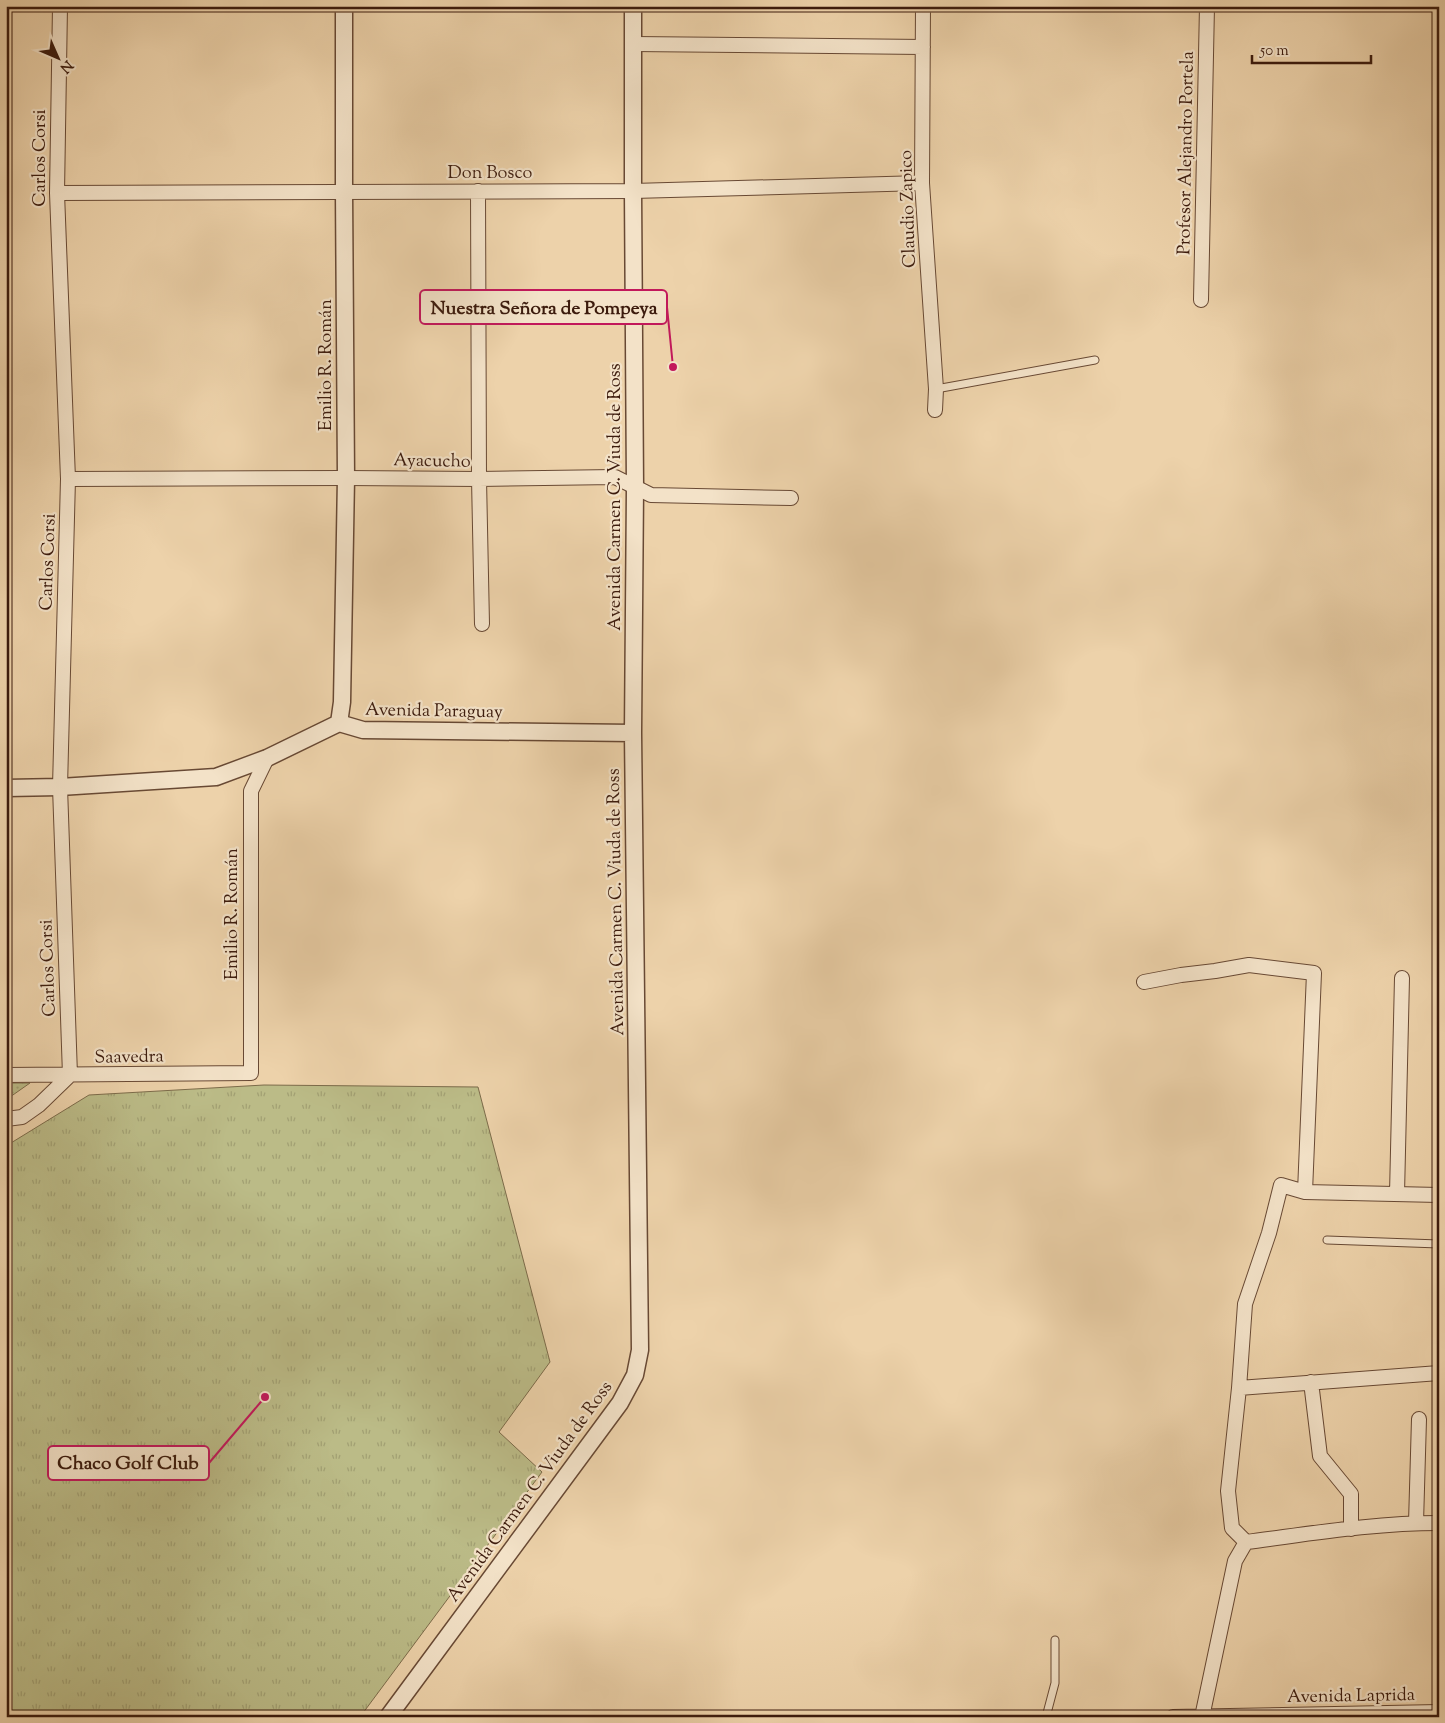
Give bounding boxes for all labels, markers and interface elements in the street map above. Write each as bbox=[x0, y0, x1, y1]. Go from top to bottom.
north arrow bbox=[32, 32, 82, 82]
scale bar bbox=[1252, 32, 1371, 64]
text: 50 m bbox=[1259, 41, 1289, 62]
street label: Profesor Alejandro Portela bbox=[1172, 51, 1202, 255]
text: N bbox=[55, 55, 77, 77]
street label: Carlos Corsi bbox=[28, 109, 54, 207]
street label: Claudio Zapico bbox=[894, 149, 924, 268]
street label: Don Bosco bbox=[448, 161, 533, 187]
callout: Nuestra Señora de Pompeya bbox=[420, 290, 667, 324]
text: Nuestra Señora de Pompeya bbox=[431, 296, 658, 323]
street label: Emilio R. Román bbox=[314, 299, 340, 431]
street label: Avenida Carmen C. Viuda de Ross bbox=[603, 363, 629, 631]
street label: Ayacucho bbox=[393, 448, 471, 476]
street label: Carlos Corsi bbox=[34, 513, 64, 611]
street label: Avenida Paraguay bbox=[365, 698, 503, 726]
street label: Avenida Carmen C. Viuda de Ross bbox=[602, 768, 632, 1036]
street label: Emilio R. Román bbox=[220, 848, 246, 980]
street label: Carlos Corsi bbox=[34, 919, 64, 1017]
street label: Saavedra bbox=[94, 1044, 164, 1072]
street label: Avenida Carmen C. Viuda de Ross bbox=[442, 1376, 620, 1608]
callout: Chaco Golf Club bbox=[48, 1446, 209, 1480]
text: Chaco Golf Club bbox=[57, 1451, 199, 1478]
street label: Avenida Laprida bbox=[1287, 1683, 1415, 1711]

